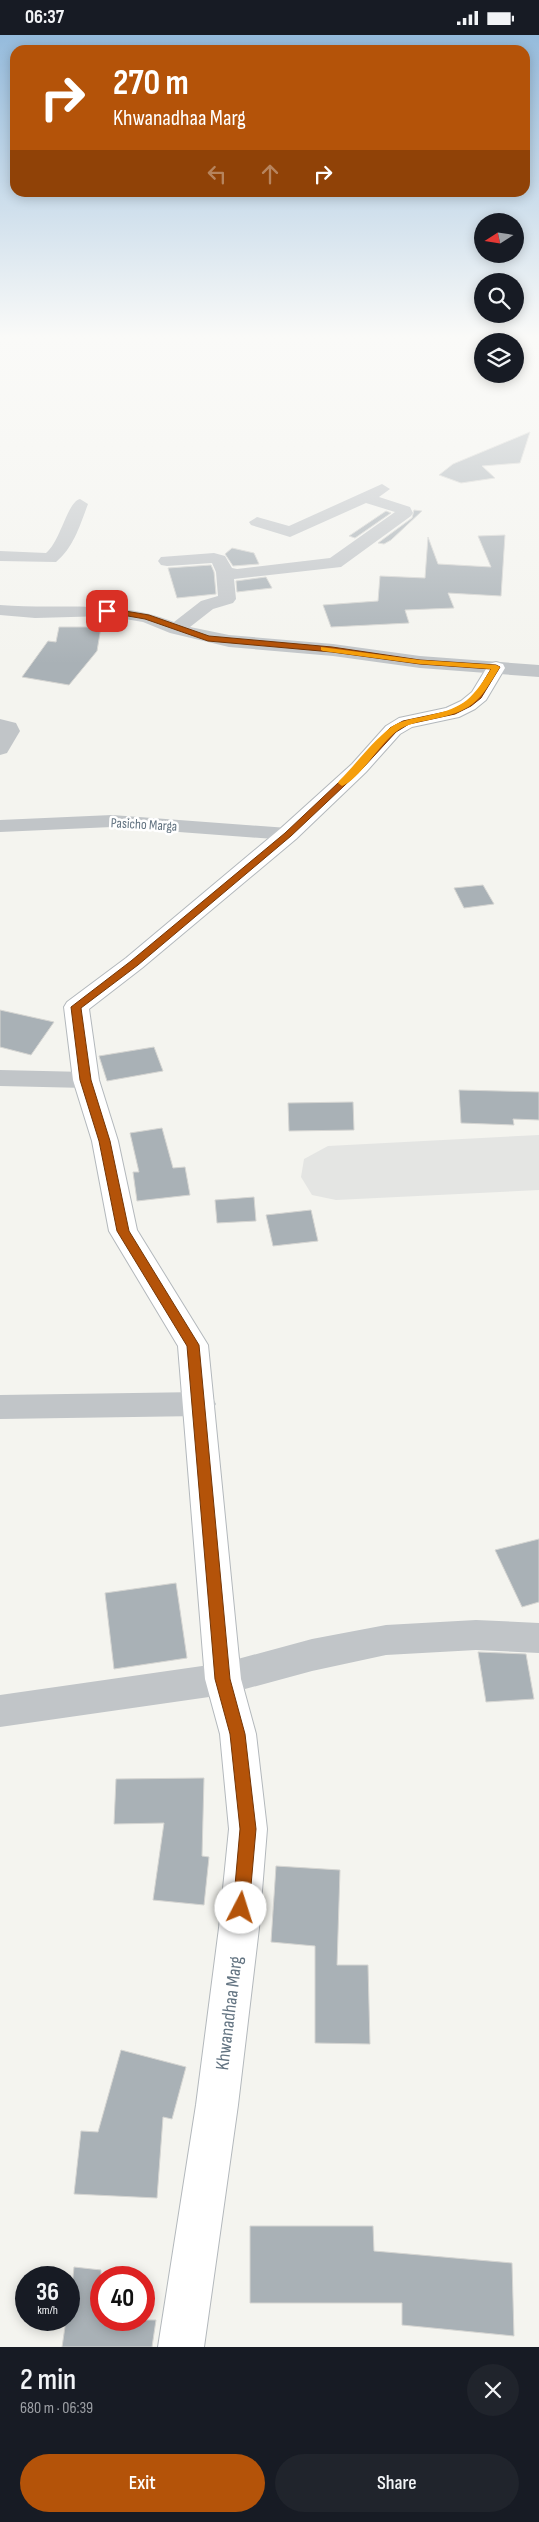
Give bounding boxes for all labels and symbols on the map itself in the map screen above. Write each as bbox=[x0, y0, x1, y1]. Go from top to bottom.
north arrow bbox=[474, 213, 524, 263]
pin bbox=[86, 590, 128, 632]
street label: Pasicho Marga bbox=[110, 814, 178, 835]
position arrow bbox=[214, 1881, 266, 1933]
street label: Khwanadhaa Marg bbox=[211, 1954, 248, 2072]
speed limit sign: 40 bbox=[90, 2266, 155, 2331]

